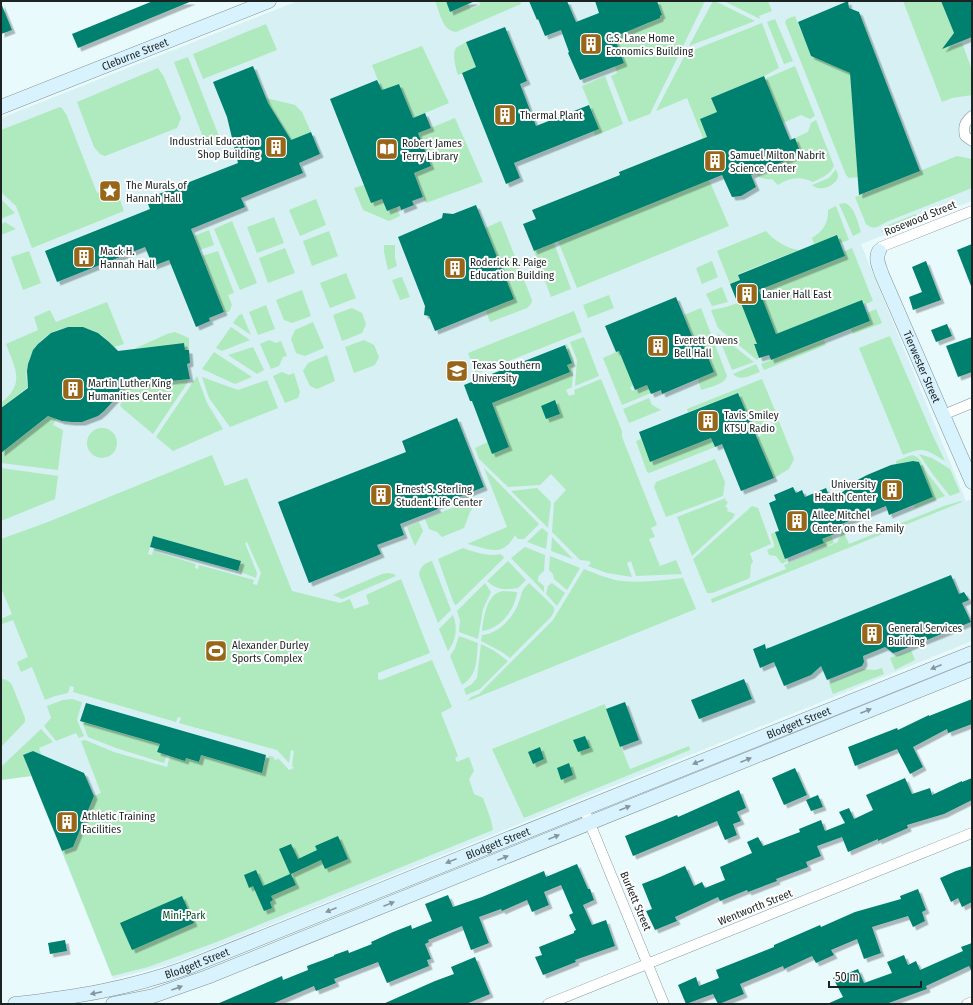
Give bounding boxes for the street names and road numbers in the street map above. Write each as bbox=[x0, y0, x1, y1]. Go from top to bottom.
street label: Cleburne Street bbox=[100, 35, 170, 73]
street label: Rosewood Street bbox=[882, 198, 958, 239]
street label: Tierwester Street bbox=[900, 329, 943, 405]
street label: Blodgett Street bbox=[765, 704, 833, 742]
street label: Blodgett Street bbox=[464, 825, 532, 862]
street label: Burkett Street bbox=[617, 870, 654, 933]
street label: Wentworth Street bbox=[716, 887, 795, 928]
street label: Blodgett Street bbox=[163, 945, 231, 982]

